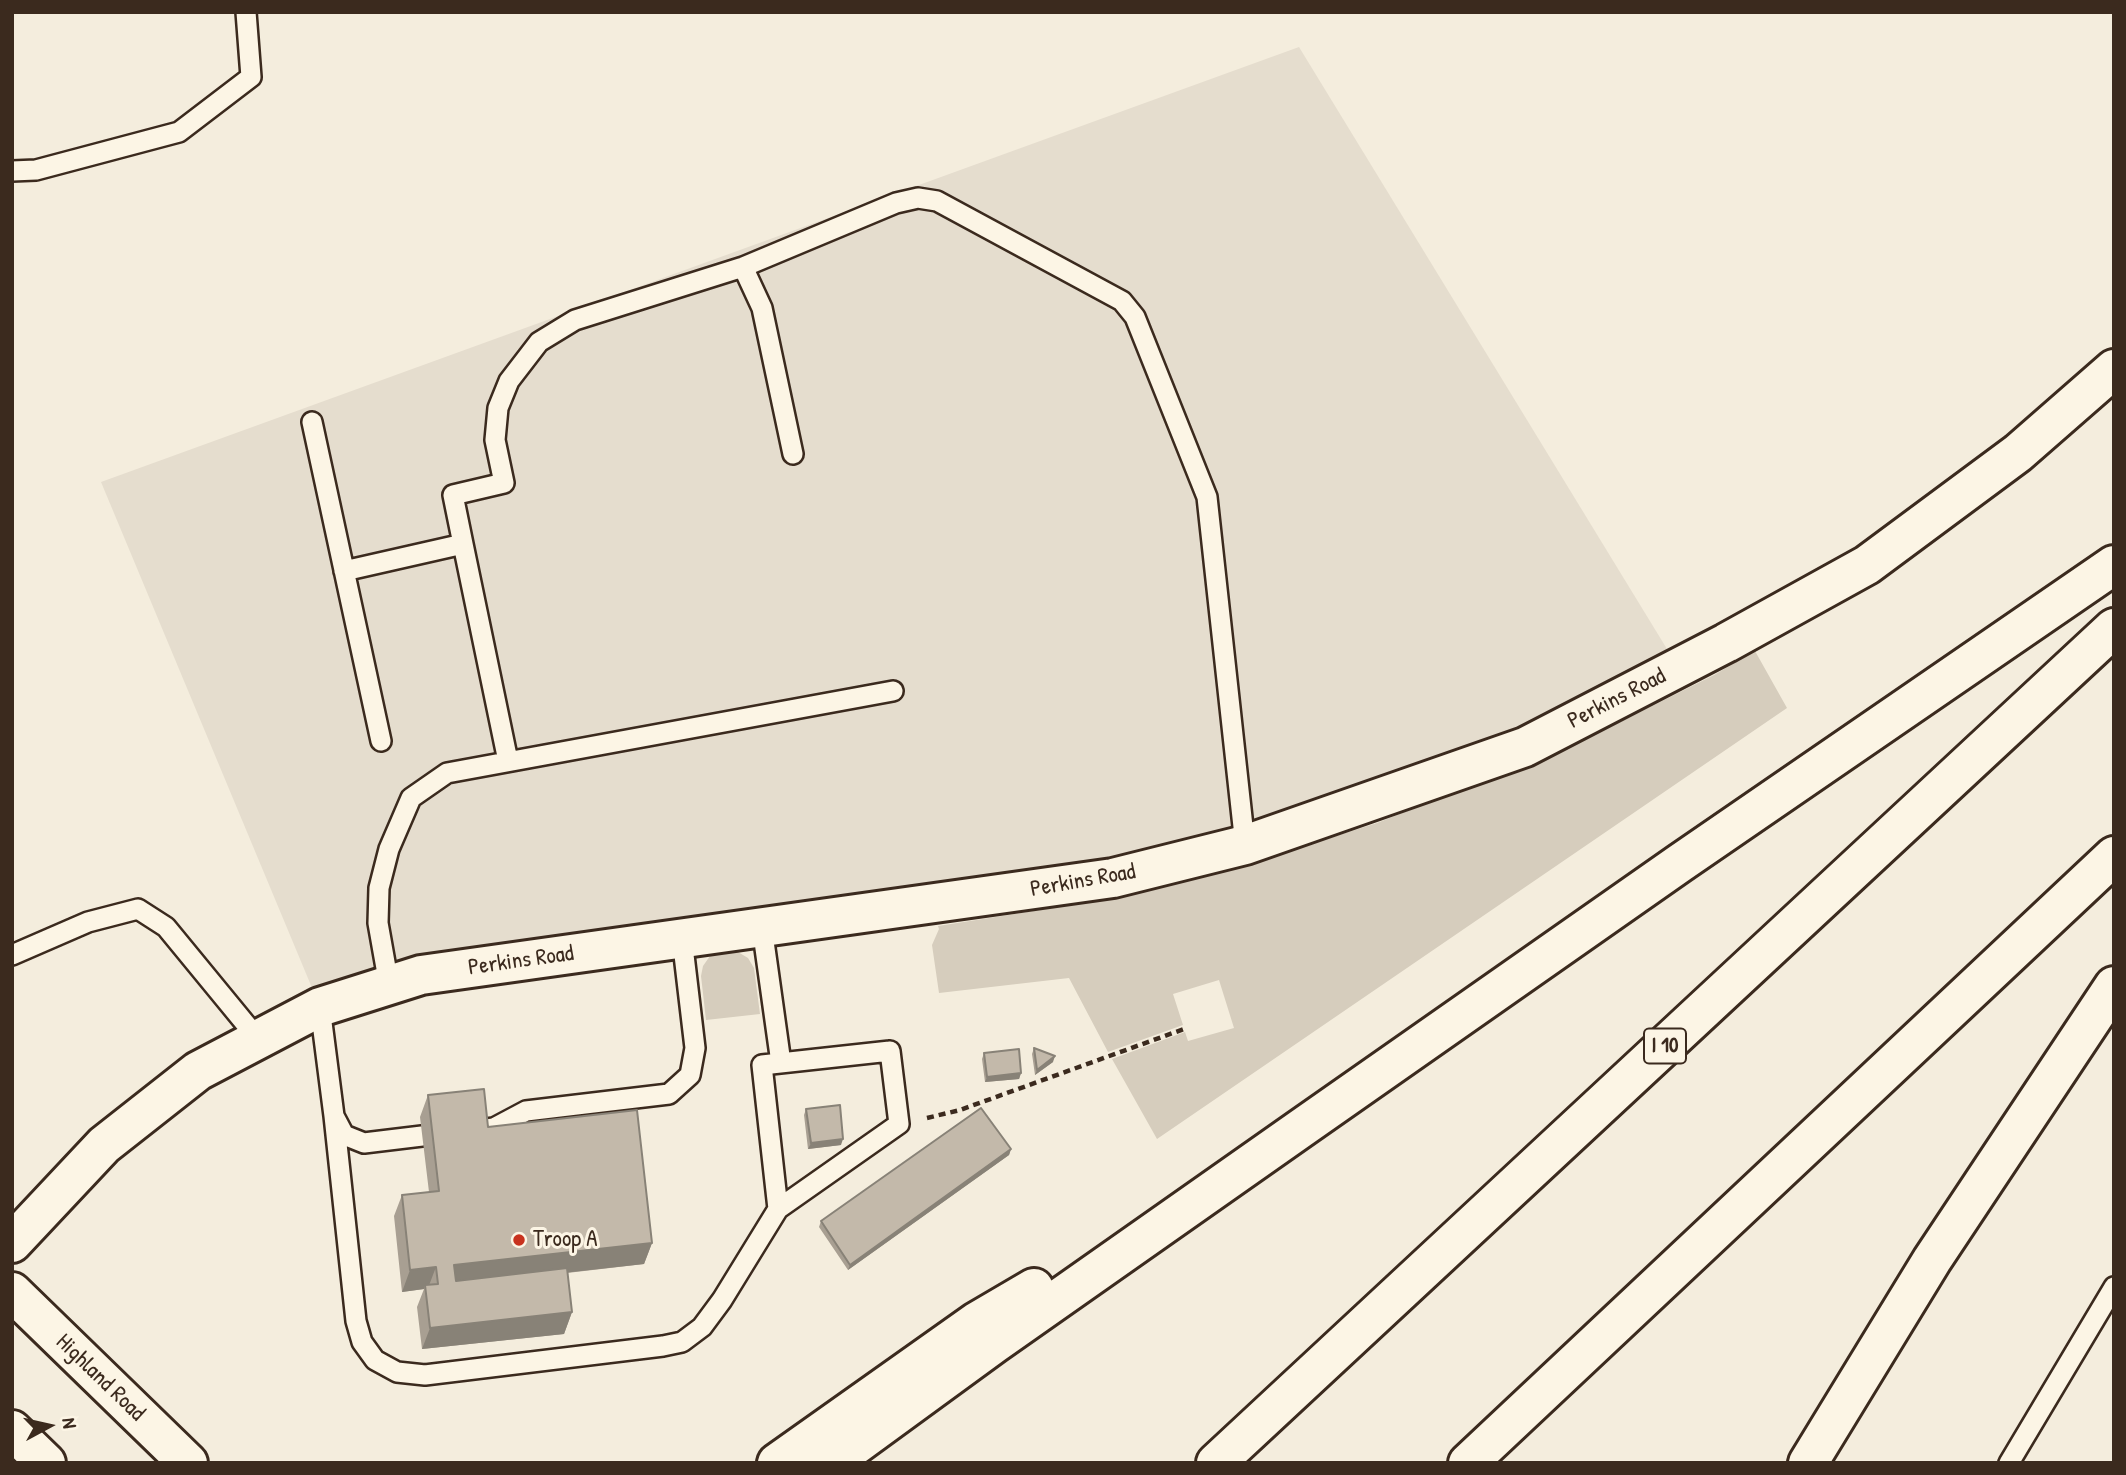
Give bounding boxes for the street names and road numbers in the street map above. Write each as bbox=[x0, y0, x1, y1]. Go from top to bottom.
street label: Perkins Road bbox=[1564, 663, 1670, 735]
street label: Perkins Road bbox=[1028, 858, 1138, 904]
street label: Perkins Road bbox=[467, 940, 575, 982]
road number: I 10 bbox=[1644, 1028, 1686, 1064]
street label: Highland Road bbox=[50, 1329, 150, 1427]

